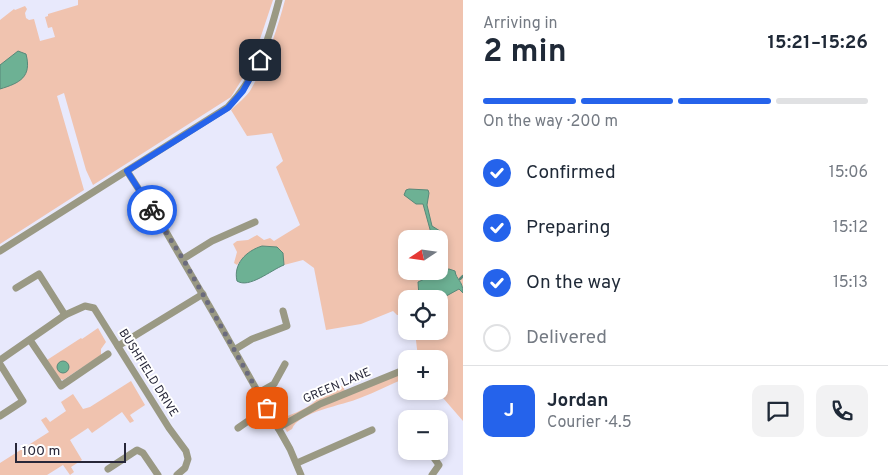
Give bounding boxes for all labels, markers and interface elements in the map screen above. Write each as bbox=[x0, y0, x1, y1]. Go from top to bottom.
text: Arriving in bbox=[483, 14, 558, 34]
text: 15:21–15:26 bbox=[767, 31, 868, 55]
text: 2 min bbox=[483, 33, 567, 73]
pin bbox=[239, 39, 281, 81]
icon: home bbox=[246, 46, 274, 74]
text: On the way · 200 m bbox=[483, 112, 618, 132]
icon: check bbox=[483, 159, 511, 187]
text: Confirmed bbox=[526, 161, 616, 185]
text: 15:06 bbox=[829, 163, 868, 183]
courier bbox=[127, 185, 177, 235]
icon: bike bbox=[138, 196, 166, 224]
icon: check bbox=[483, 214, 511, 242]
text: Preparing bbox=[526, 216, 610, 240]
text: 15:12 bbox=[833, 218, 868, 238]
north arrow bbox=[398, 230, 448, 280]
map controls bbox=[398, 230, 448, 460]
icon: check bbox=[483, 269, 511, 297]
text: On the way bbox=[526, 271, 621, 295]
text: 15:13 bbox=[833, 273, 868, 293]
button: locate bbox=[398, 290, 448, 340]
street label: BUSHFIELD DRIVE bbox=[115, 326, 181, 420]
text: Delivered bbox=[526, 326, 607, 350]
button: + bbox=[398, 350, 448, 400]
street label: GREEN LANE bbox=[301, 365, 373, 407]
button: chat bbox=[752, 385, 804, 437]
button: phone bbox=[816, 385, 868, 437]
pin bbox=[246, 387, 288, 429]
text: Jordan bbox=[547, 389, 609, 413]
icon: bag bbox=[253, 394, 281, 422]
text: J bbox=[504, 399, 514, 423]
button: − bbox=[398, 410, 448, 460]
text: Courier · 4.5 bbox=[547, 413, 632, 433]
scale bar bbox=[15, 440, 126, 463]
text: 100 m bbox=[22, 443, 60, 460]

